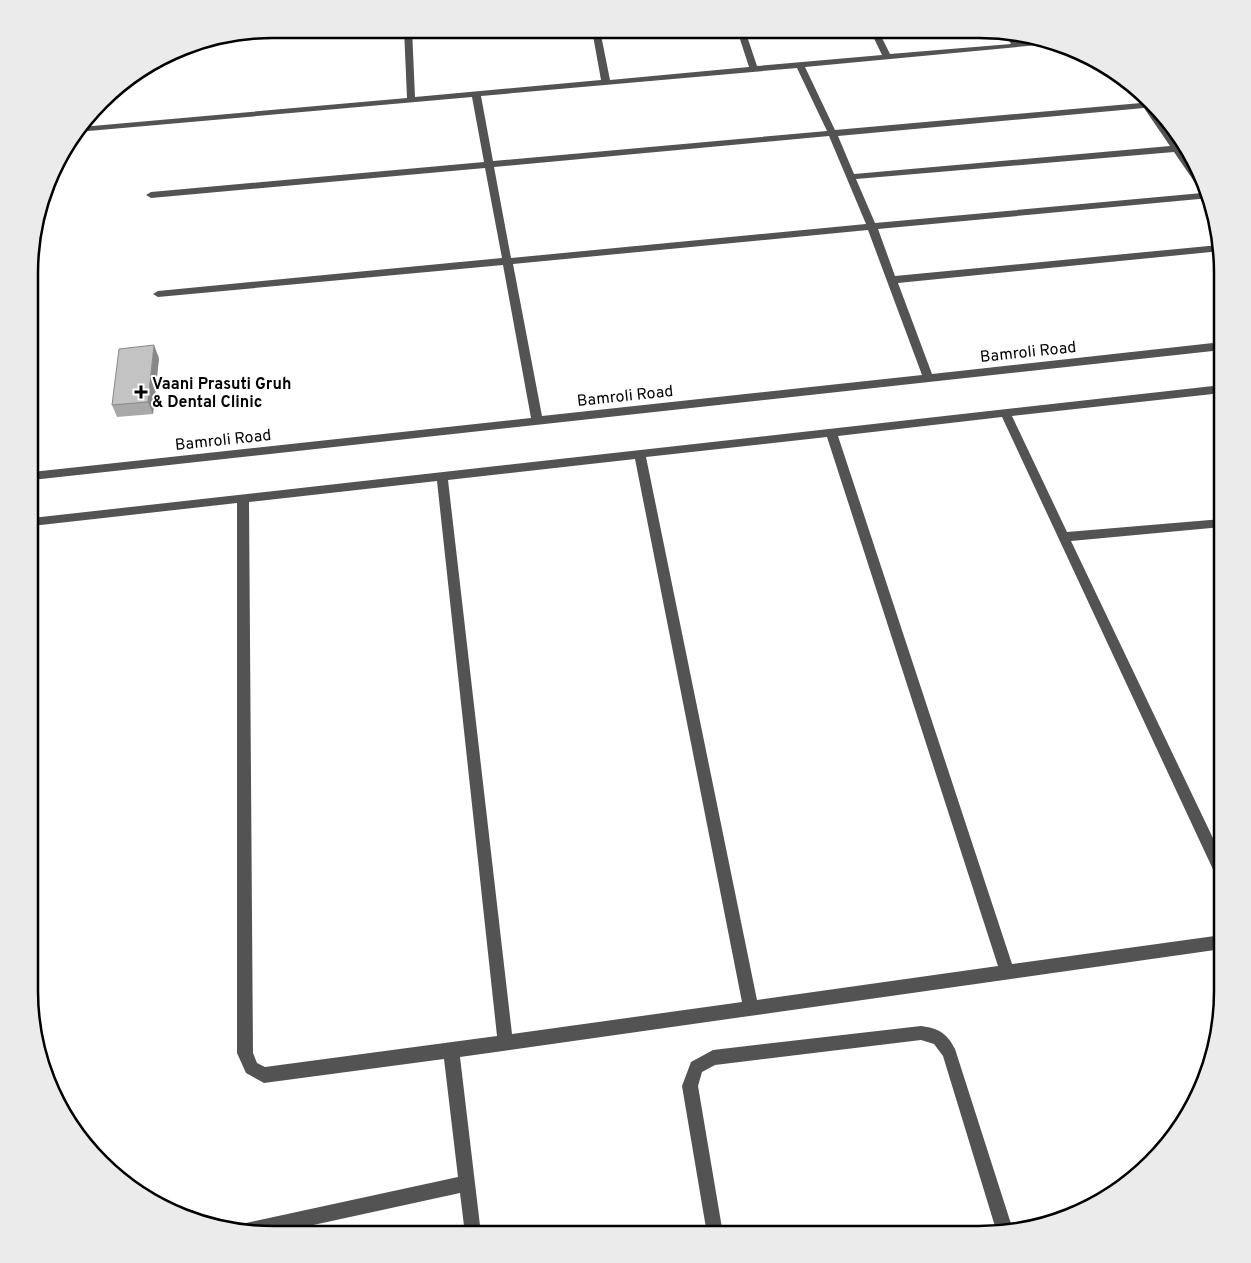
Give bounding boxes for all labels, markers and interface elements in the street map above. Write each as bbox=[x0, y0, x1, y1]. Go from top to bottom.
street label: Bamroli Road bbox=[979, 338, 1077, 368]
place label: Vaani Prasuti Gruh & Dental Clinic bbox=[152, 375, 291, 413]
street label: Bamroli Road bbox=[576, 382, 674, 412]
marker: Vaani Prasuti Gruh & Dental Clinic bbox=[134, 385, 148, 399]
street label: Bamroli Road bbox=[174, 426, 272, 456]

